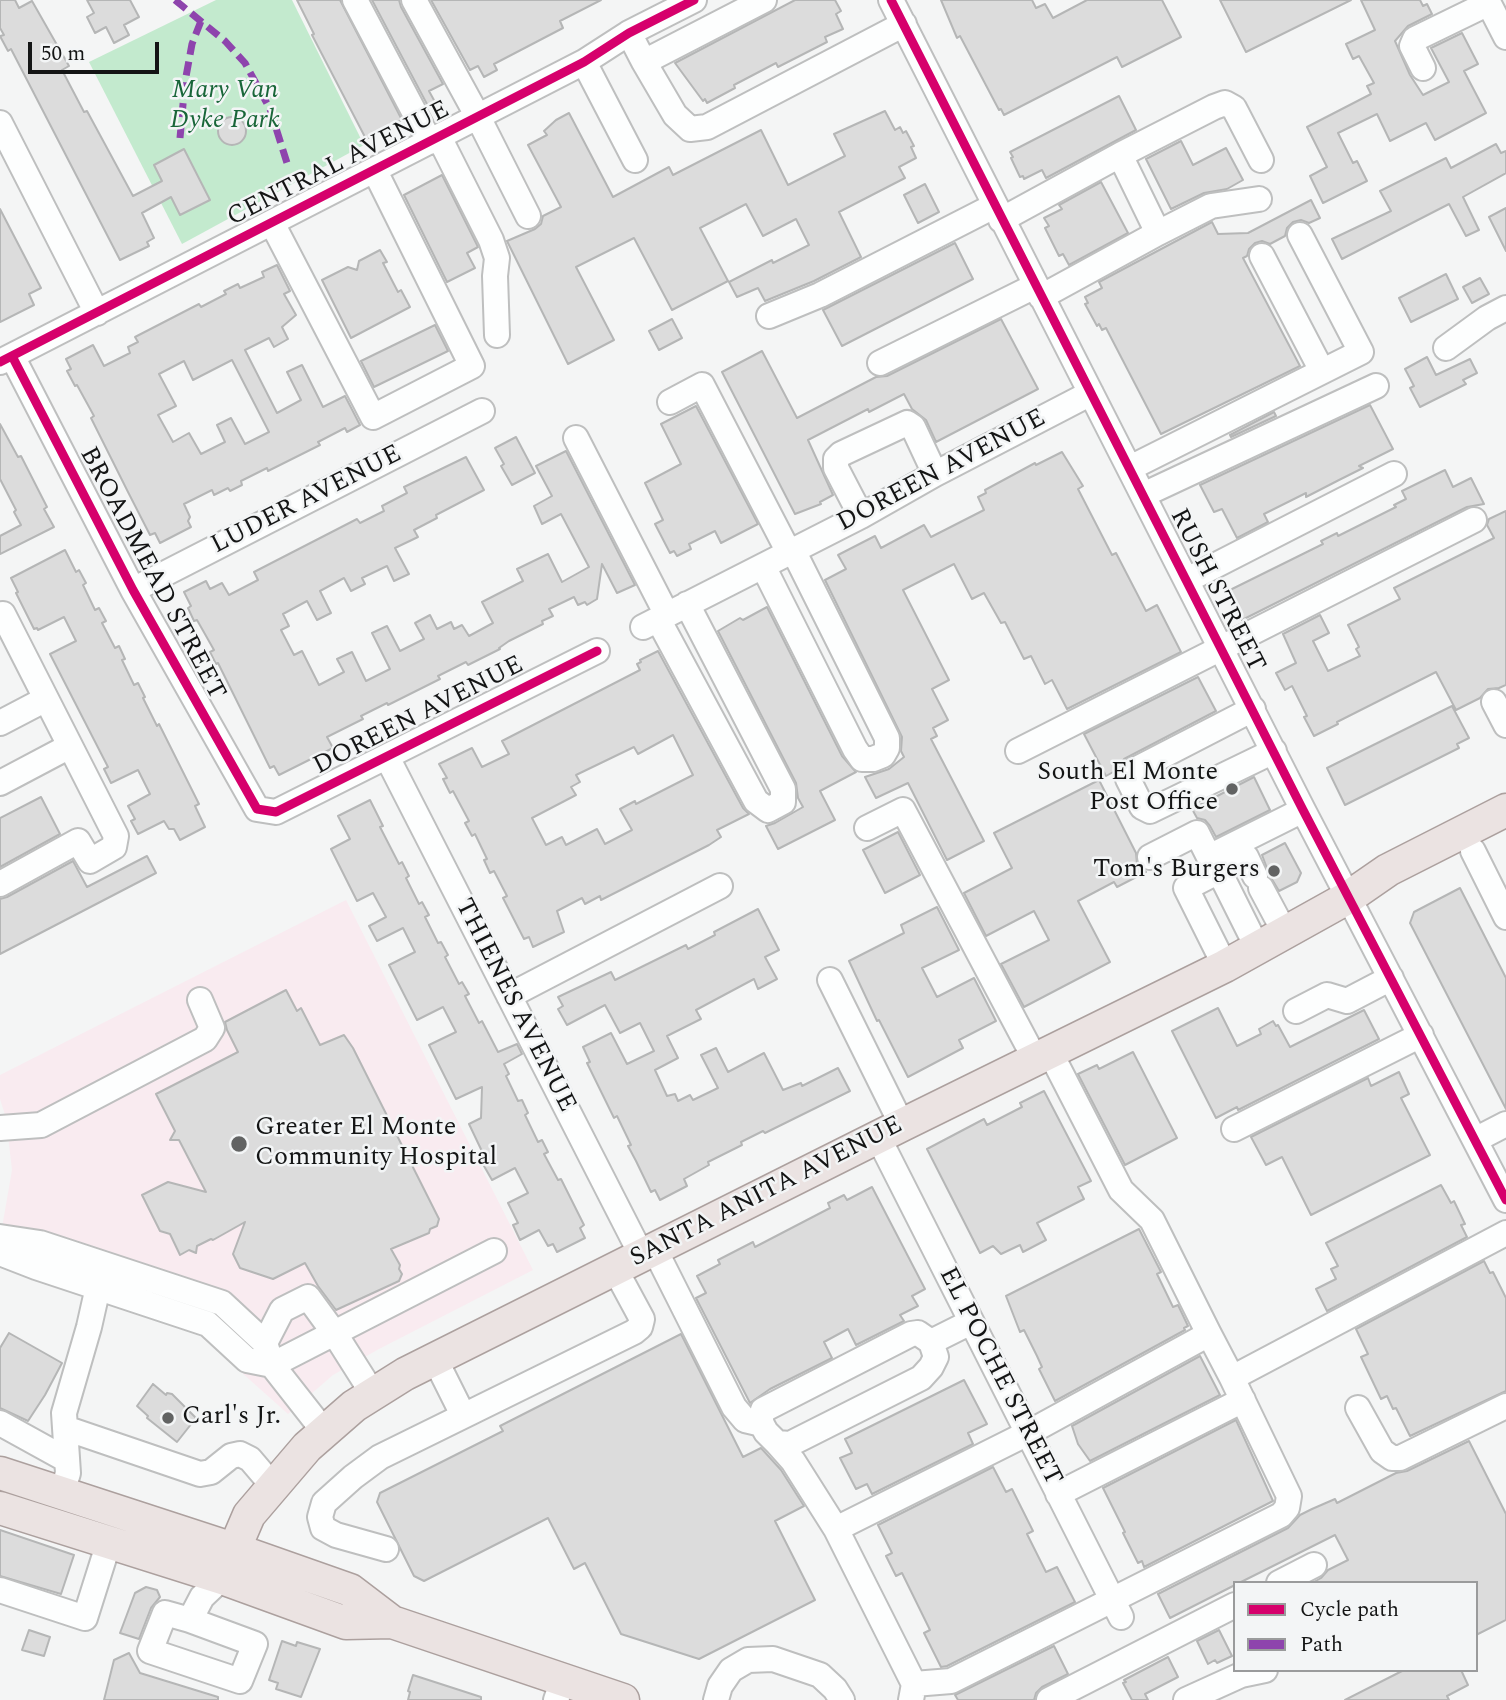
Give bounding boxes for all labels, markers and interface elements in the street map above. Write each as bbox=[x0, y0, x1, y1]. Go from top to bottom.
scale bar bbox=[32, 28, 163, 72]
text: 50 m bbox=[41, 38, 85, 70]
park label: Mary Van Dyke Park bbox=[170, 76, 280, 138]
street label: CENTRAL AVENUE bbox=[223, 95, 455, 235]
street label: DOREEN AVENUE bbox=[832, 404, 1052, 540]
street label: LUDER AVENUE bbox=[207, 440, 407, 562]
street label: BROADMEAD STREET bbox=[71, 442, 231, 706]
street label: RUSH STREET bbox=[1161, 504, 1271, 678]
street label: DOREEN AVENUE bbox=[309, 651, 529, 783]
place label: South El Monte Post Office bbox=[1037, 758, 1218, 820]
marker: South El Monte Post Office bbox=[1224, 781, 1240, 797]
place label: Tom's Burgers bbox=[1093, 855, 1260, 887]
marker: Tom's Burgers bbox=[1266, 863, 1282, 879]
street label: THIENES AVENUE bbox=[447, 894, 581, 1118]
street label: SANTA ANITA AVENUE bbox=[626, 1111, 908, 1275]
place label: Greater El Monte Community Hospital bbox=[255, 1113, 497, 1174]
marker: Greater El Monte Community Hospital bbox=[229, 1134, 249, 1154]
street label: EL POCHE STREET bbox=[930, 1263, 1068, 1491]
place label: Carl's Jr. bbox=[182, 1402, 281, 1434]
marker: Carl's Jr. bbox=[160, 1410, 176, 1426]
legend bbox=[1233, 1581, 1478, 1672]
text: Cycle path bbox=[1300, 1594, 1399, 1626]
text: Path bbox=[1300, 1629, 1343, 1661]

